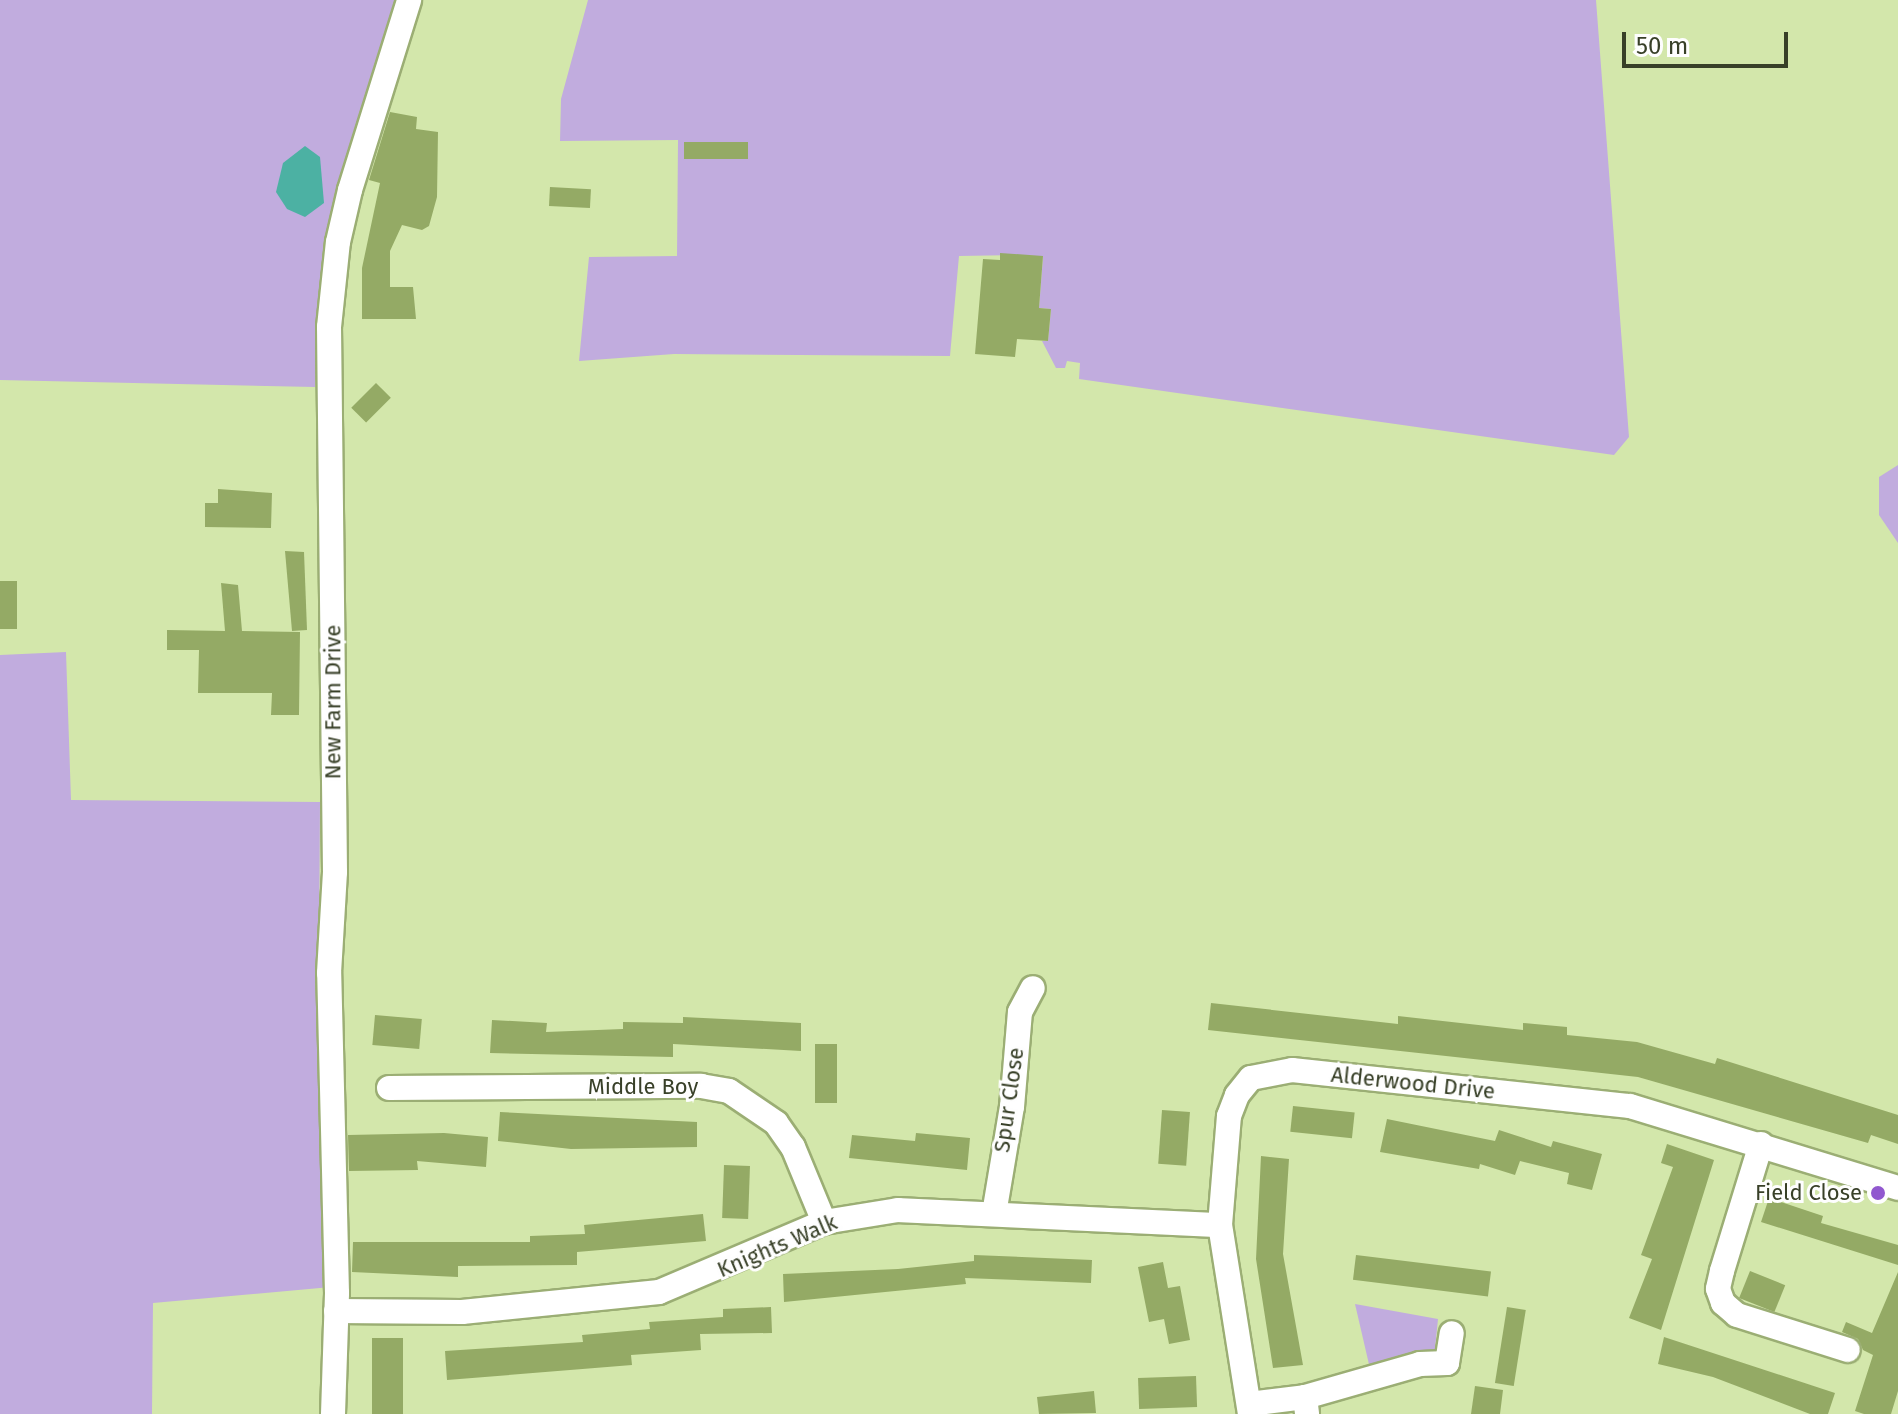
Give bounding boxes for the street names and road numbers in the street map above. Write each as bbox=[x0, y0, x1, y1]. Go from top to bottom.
street label: New Farm Drive bbox=[320, 625, 346, 779]
street label: Spur Close bbox=[989, 1046, 1029, 1154]
street label: Alderwood Drive bbox=[1330, 1061, 1496, 1105]
street label: Middle Boy bbox=[588, 1074, 698, 1100]
street label: Knights Walk bbox=[713, 1209, 841, 1283]

